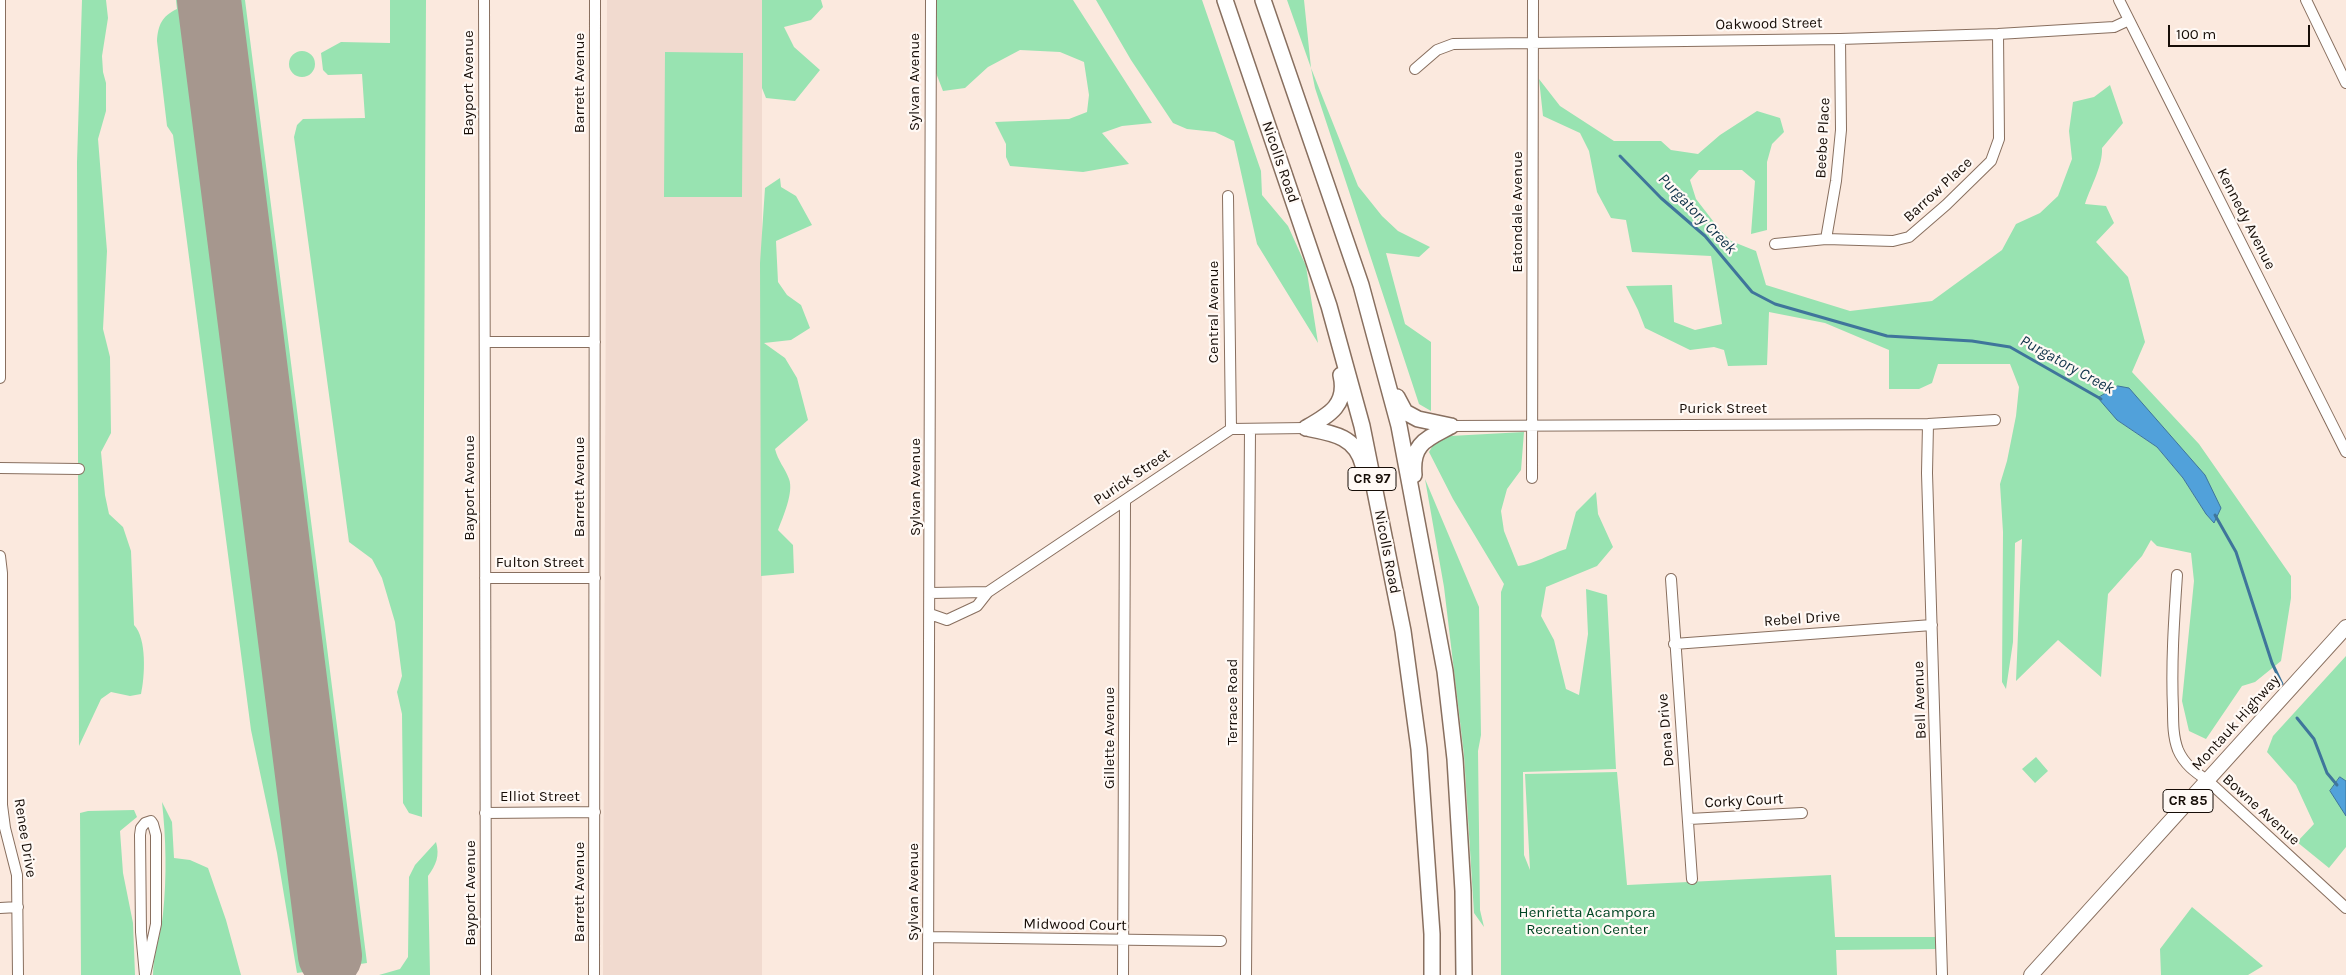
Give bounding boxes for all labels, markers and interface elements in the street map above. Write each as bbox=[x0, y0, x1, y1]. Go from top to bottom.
street label: Oakwood Street bbox=[1715, 14, 1823, 34]
scale bar bbox=[2171, 15, 2314, 47]
text: 100 m bbox=[2176, 25, 2216, 43]
street label: Bayport Avenue bbox=[460, 30, 478, 136]
street label: Barrett Avenue bbox=[571, 33, 589, 133]
street label: Sylvan Avenue bbox=[906, 33, 924, 131]
street label: Beebe Place bbox=[1812, 97, 1834, 179]
street label: Nicolls Road bbox=[1258, 119, 1302, 205]
street label: Eatondale Avenue bbox=[1509, 151, 1527, 273]
street label: Barrow Place bbox=[1900, 154, 1976, 226]
street label: Kennedy Avenue bbox=[2213, 165, 2279, 273]
water label: Purgatory Creek bbox=[1654, 170, 1740, 258]
street label: Central Avenue bbox=[1205, 261, 1223, 363]
water label: Purgatory Creek bbox=[2017, 331, 2117, 399]
street label: Purick Street bbox=[1679, 400, 1767, 418]
street label: Bayport Avenue bbox=[461, 435, 479, 541]
street label: Barrett Avenue bbox=[571, 437, 589, 537]
street label: Sylvan Avenue bbox=[907, 438, 925, 536]
street label: Purick Street bbox=[1090, 445, 1174, 509]
road number: CR 97 bbox=[1348, 468, 1396, 490]
street label: Nicolls Road bbox=[1370, 509, 1404, 595]
street label: Fulton Street bbox=[496, 554, 584, 572]
street label: Rebel Drive bbox=[1763, 607, 1841, 631]
street label: Terrace Road bbox=[1224, 659, 1242, 745]
street label: Bell Avenue bbox=[1910, 661, 1930, 739]
street label: Montauk Highway bbox=[2188, 671, 2284, 775]
street label: Gillette Avenue bbox=[1101, 687, 1119, 789]
street label: Dena Drive bbox=[1654, 693, 1678, 767]
street label: Bowne Avenue bbox=[2219, 771, 2303, 849]
street label: Elliot Street bbox=[500, 788, 580, 806]
road number: CR 85 bbox=[2163, 789, 2213, 812]
street label: Corky Court bbox=[1704, 790, 1784, 812]
street label: Renee Drive bbox=[10, 797, 40, 879]
street label: Bayport Avenue bbox=[462, 840, 480, 946]
street label: Barrett Avenue bbox=[571, 842, 589, 942]
street label: Sylvan Avenue bbox=[905, 843, 923, 941]
park label: Henrietta Acampora Recreation Center bbox=[1519, 904, 1655, 939]
street label: Midwood Court bbox=[1023, 915, 1127, 935]

